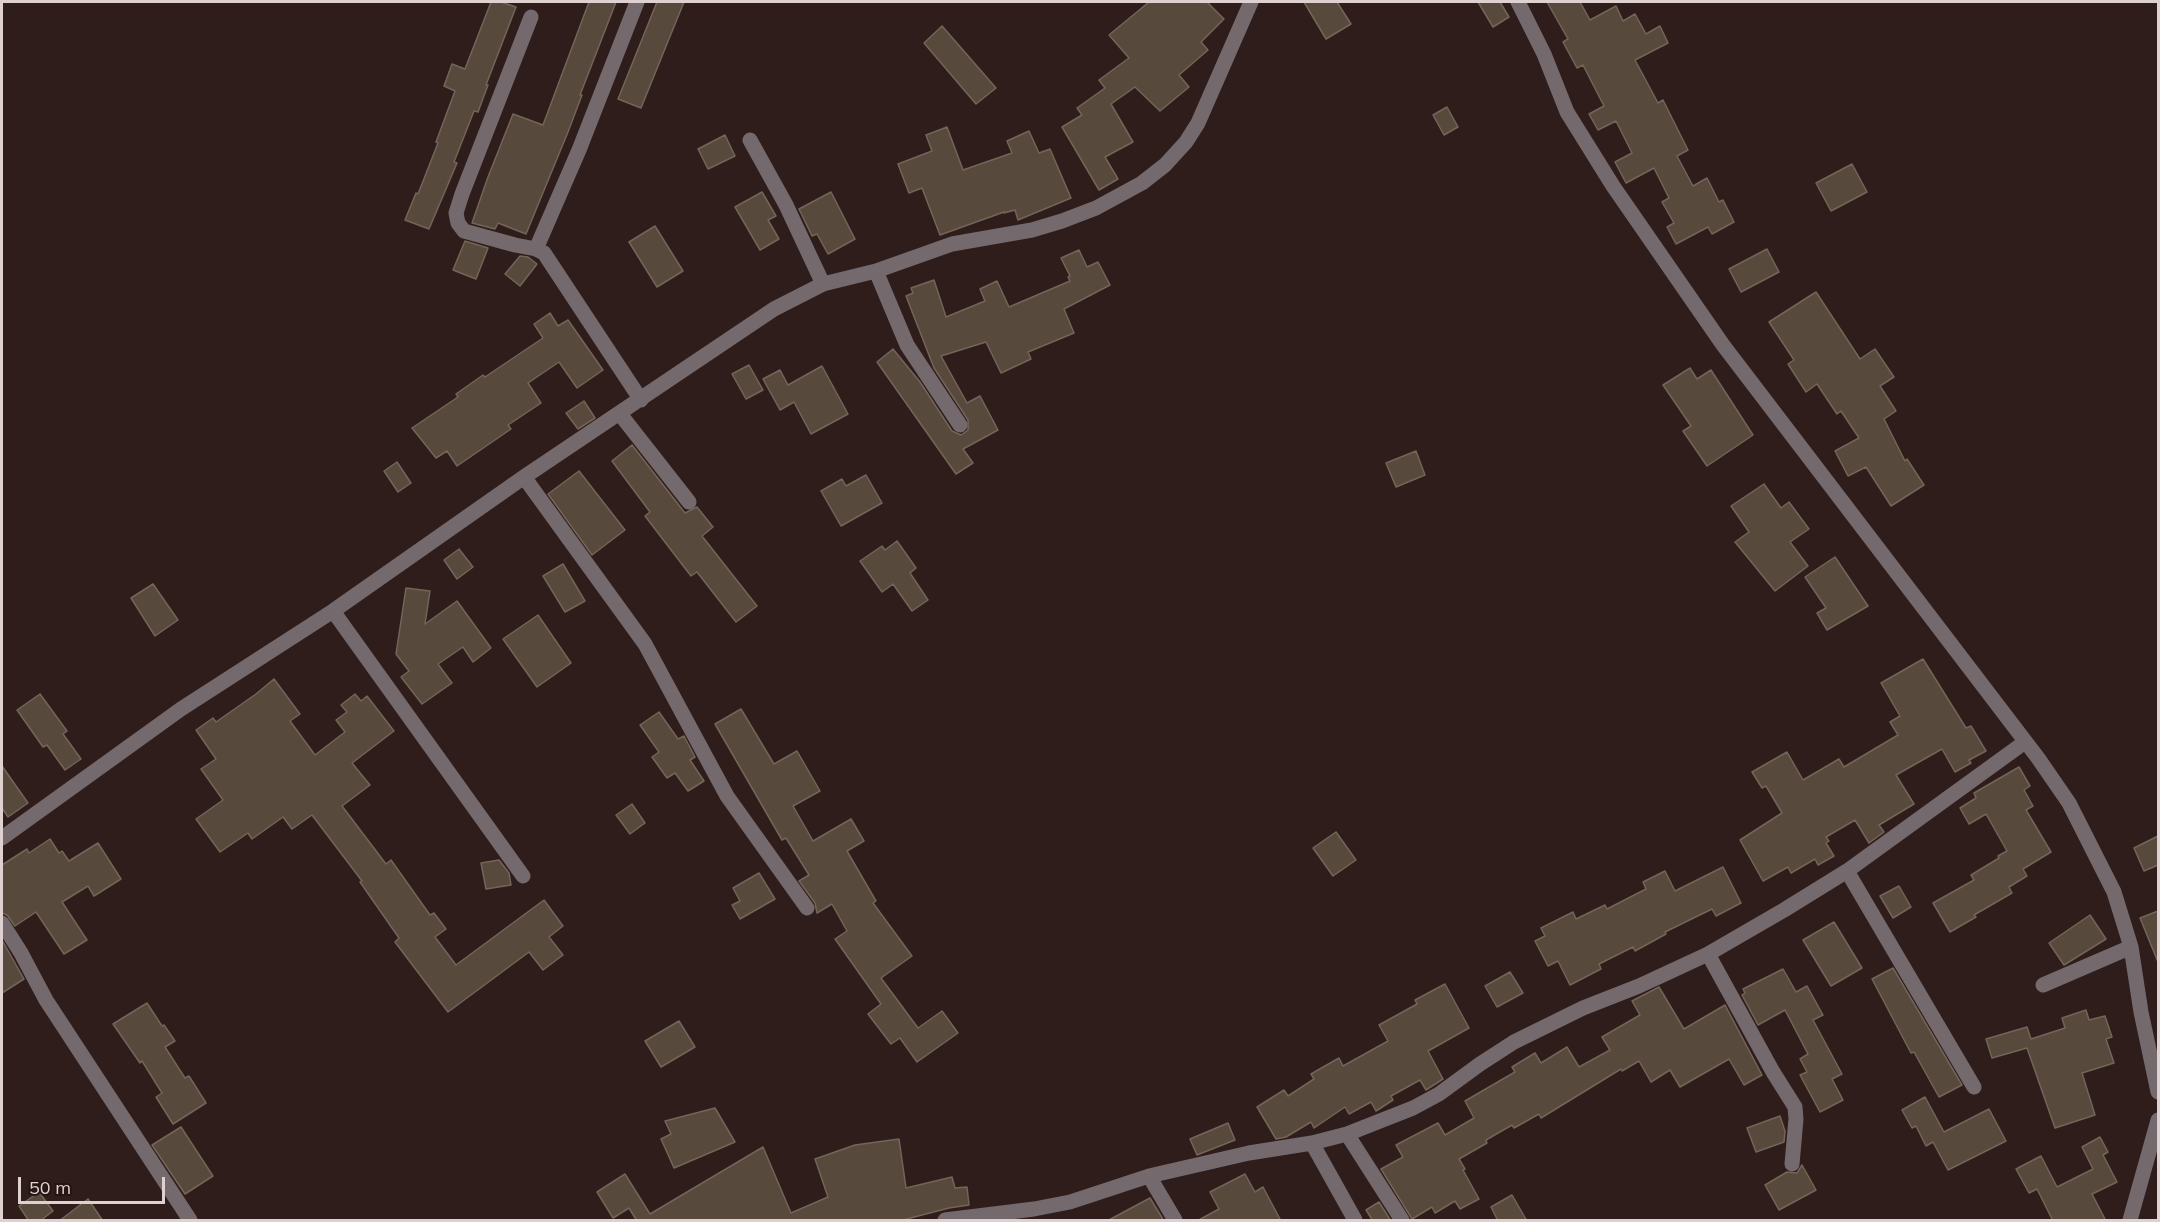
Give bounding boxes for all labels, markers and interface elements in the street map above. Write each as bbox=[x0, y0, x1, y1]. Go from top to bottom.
scale bar bbox=[21, 1165, 168, 1203]
text: 50 m bbox=[29, 1176, 71, 1199]

